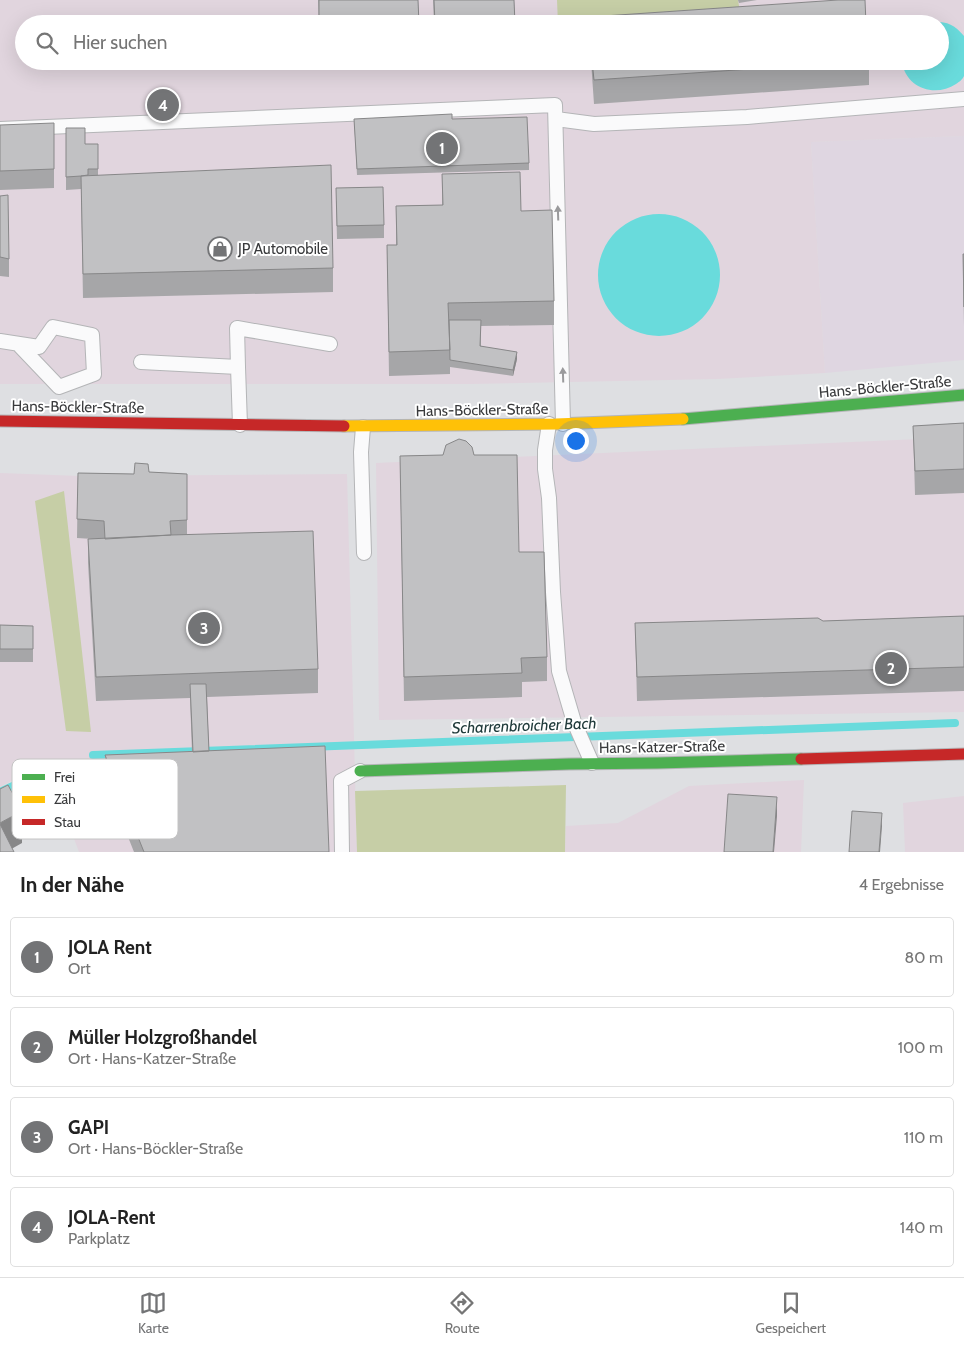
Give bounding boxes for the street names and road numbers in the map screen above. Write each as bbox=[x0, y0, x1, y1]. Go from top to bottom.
street label: Hans-Böckler-Straße bbox=[818, 372, 952, 402]
street label: Hans-Böckler-Straße bbox=[11, 397, 145, 417]
street label: Hans-Böckler-Straße bbox=[415, 400, 549, 420]
street label: Hans-Katzer-Straße bbox=[599, 737, 725, 757]

